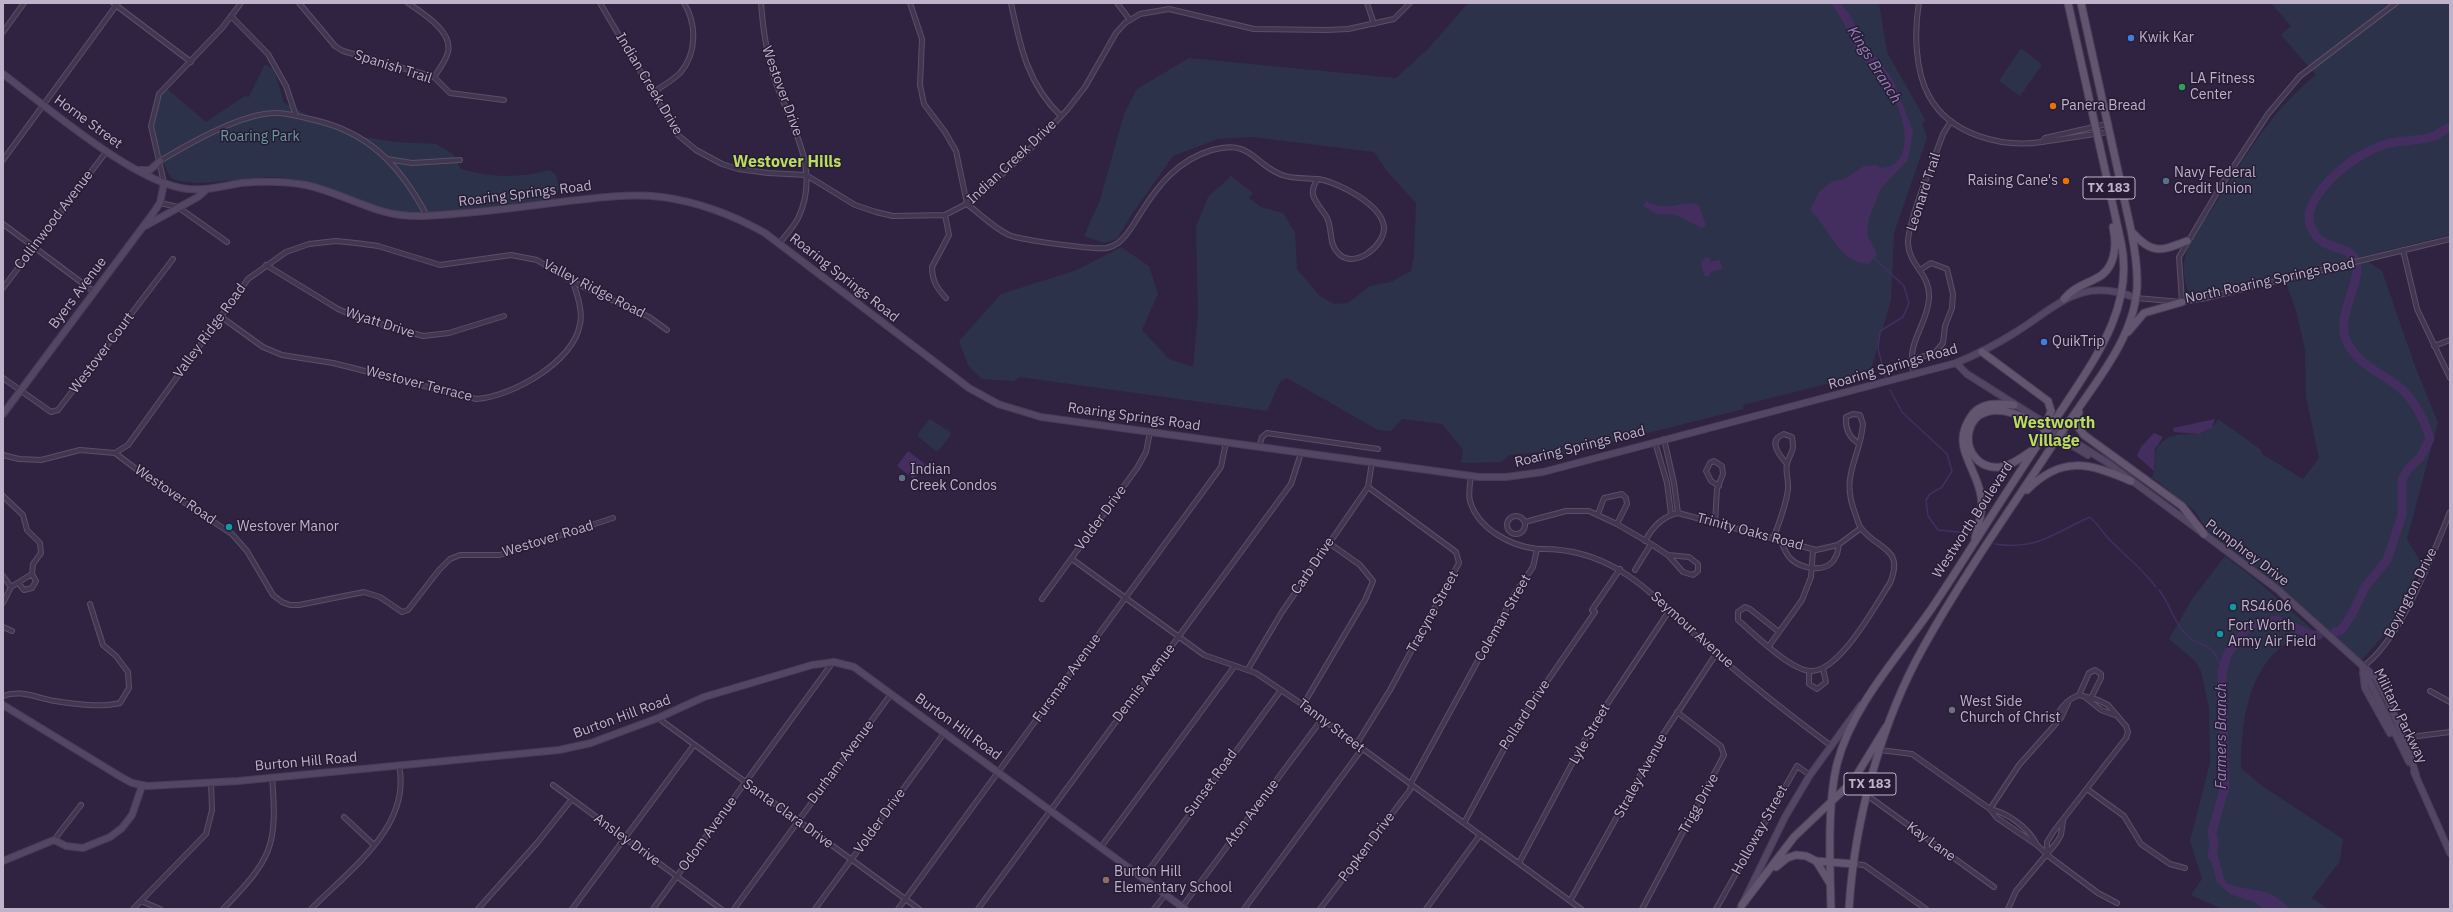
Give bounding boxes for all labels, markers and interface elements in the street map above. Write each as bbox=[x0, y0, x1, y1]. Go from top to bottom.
water label: Kings Branch bbox=[1843, 23, 1905, 107]
street label: Indian Creek Drive bbox=[612, 30, 686, 138]
place label: Kwik Kar bbox=[2139, 30, 2194, 46]
marker: Kwik Kar bbox=[2126, 33, 2136, 43]
street label: Westover Drive bbox=[758, 44, 806, 138]
street label: Spanish Trail bbox=[352, 47, 434, 87]
place label: LA Fitness Center bbox=[2190, 71, 2255, 104]
marker: LA Fitness Center bbox=[2177, 82, 2187, 92]
street label: Horne Street bbox=[51, 92, 125, 152]
place label: Panera Bread bbox=[2061, 98, 2146, 114]
marker: Panera Bread bbox=[2048, 101, 2058, 111]
street label: Indian Creek Drive bbox=[964, 116, 1060, 208]
park label: Roaring Park bbox=[220, 129, 300, 145]
street label: Leonard Trail bbox=[1903, 151, 1945, 233]
district label: Westover Hills bbox=[733, 152, 841, 172]
place label: Navy Federal Credit Union bbox=[2174, 165, 2256, 198]
street label: Collinwood Avenue bbox=[11, 167, 97, 273]
place label: Raising Cane's bbox=[1968, 173, 2058, 189]
marker: Raising Cane's bbox=[2061, 176, 2071, 186]
marker: Navy Federal Credit Union bbox=[2161, 176, 2171, 186]
road number: TX 183 bbox=[2083, 177, 2135, 199]
street label: Roaring Springs Road bbox=[458, 178, 592, 210]
street label: Roaring Springs Road bbox=[786, 230, 902, 326]
street label: Byers Avenue bbox=[46, 254, 110, 332]
street label: North Roaring Springs Road bbox=[2184, 255, 2356, 307]
street label: Valley Ridge Road bbox=[540, 256, 648, 322]
street label: Valley Ridge Road bbox=[170, 281, 250, 381]
street label: Wyatt Drive bbox=[343, 304, 417, 342]
street label: Westover Court bbox=[66, 309, 138, 397]
place label: QuikTrip bbox=[2052, 334, 2104, 350]
marker: QuikTrip bbox=[2039, 337, 2049, 347]
street label: Roaring Springs Road bbox=[1826, 340, 1960, 394]
street label: Westover Terrace bbox=[364, 363, 474, 405]
street label: Roaring Springs Road bbox=[1067, 399, 1201, 435]
district label: Westworth Village bbox=[2013, 413, 2095, 451]
street label: Roaring Springs Road bbox=[1513, 423, 1647, 471]
street label: Westworth Boulevard bbox=[1929, 459, 2017, 581]
street label: Westover Road bbox=[131, 462, 219, 528]
place label: Indian Creek Condos bbox=[910, 462, 997, 494]
marker: Indian Creek Condos bbox=[897, 473, 907, 483]
street label: Volder Drive bbox=[1072, 482, 1130, 554]
street label: Trinity Oaks Road bbox=[1695, 510, 1805, 554]
street label: Pumphrey Drive bbox=[2202, 516, 2292, 590]
street label: Westover Road bbox=[500, 517, 596, 561]
place label: Westover Manor bbox=[237, 519, 339, 535]
marker: Westover Manor bbox=[224, 522, 234, 532]
street label: Carb Drive bbox=[1288, 534, 1338, 598]
street label: Boyington Drive bbox=[2381, 545, 2441, 641]
street label: Tracyne Street bbox=[1404, 568, 1462, 656]
street label: Coleman Street bbox=[1471, 572, 1535, 664]
street label: Seymour Avenue bbox=[1647, 588, 1737, 672]
place label: RS4606 bbox=[2241, 599, 2292, 615]
marker: RS4606 bbox=[2228, 602, 2238, 612]
place label: Fort Worth Army Air Field bbox=[2228, 618, 2316, 650]
marker: Fort Worth Army Air Field bbox=[2215, 629, 2225, 639]
street label: Fursman Avenue bbox=[1029, 631, 1105, 725]
street label: Dennis Avenue bbox=[1109, 641, 1179, 725]
street label: Military Parkway bbox=[2370, 666, 2430, 766]
street label: Pollard Drive bbox=[1496, 677, 1554, 753]
water label: Farmers Branch bbox=[2213, 683, 2231, 789]
street label: Burton Hill Road bbox=[912, 690, 1004, 764]
street label: Burton Hill Road bbox=[571, 692, 673, 742]
place label: West Side Church of Christ bbox=[1960, 694, 2060, 726]
street label: Tanny Street bbox=[1294, 696, 1368, 756]
street label: Lyle Street bbox=[1566, 701, 1614, 767]
marker: West Side Church of Christ bbox=[1947, 705, 1957, 715]
street label: Durham Avenue bbox=[804, 717, 878, 807]
street label: Straley Avenue bbox=[1611, 731, 1671, 821]
street label: Sunset Road bbox=[1181, 746, 1241, 820]
street label: Burton Hill Road bbox=[254, 749, 358, 775]
street label: Trigg Drive bbox=[1676, 771, 1722, 837]
road number: TX 183 bbox=[1844, 773, 1896, 795]
street label: Santa Clara Drive bbox=[740, 776, 836, 852]
street label: Aton Avenue bbox=[1221, 776, 1283, 850]
street label: Holloway Street bbox=[1728, 782, 1792, 878]
street label: Volder Drive bbox=[851, 785, 909, 857]
street label: Odom Avenue bbox=[675, 793, 741, 875]
street label: Popken Drive bbox=[1335, 809, 1399, 885]
street label: Ansley Drive bbox=[591, 810, 663, 870]
street label: Kay Lane bbox=[1903, 819, 1959, 865]
place label: Burton Hill Elementary School bbox=[1114, 864, 1232, 896]
marker: Burton Hill Elementary School bbox=[1101, 875, 1111, 885]

